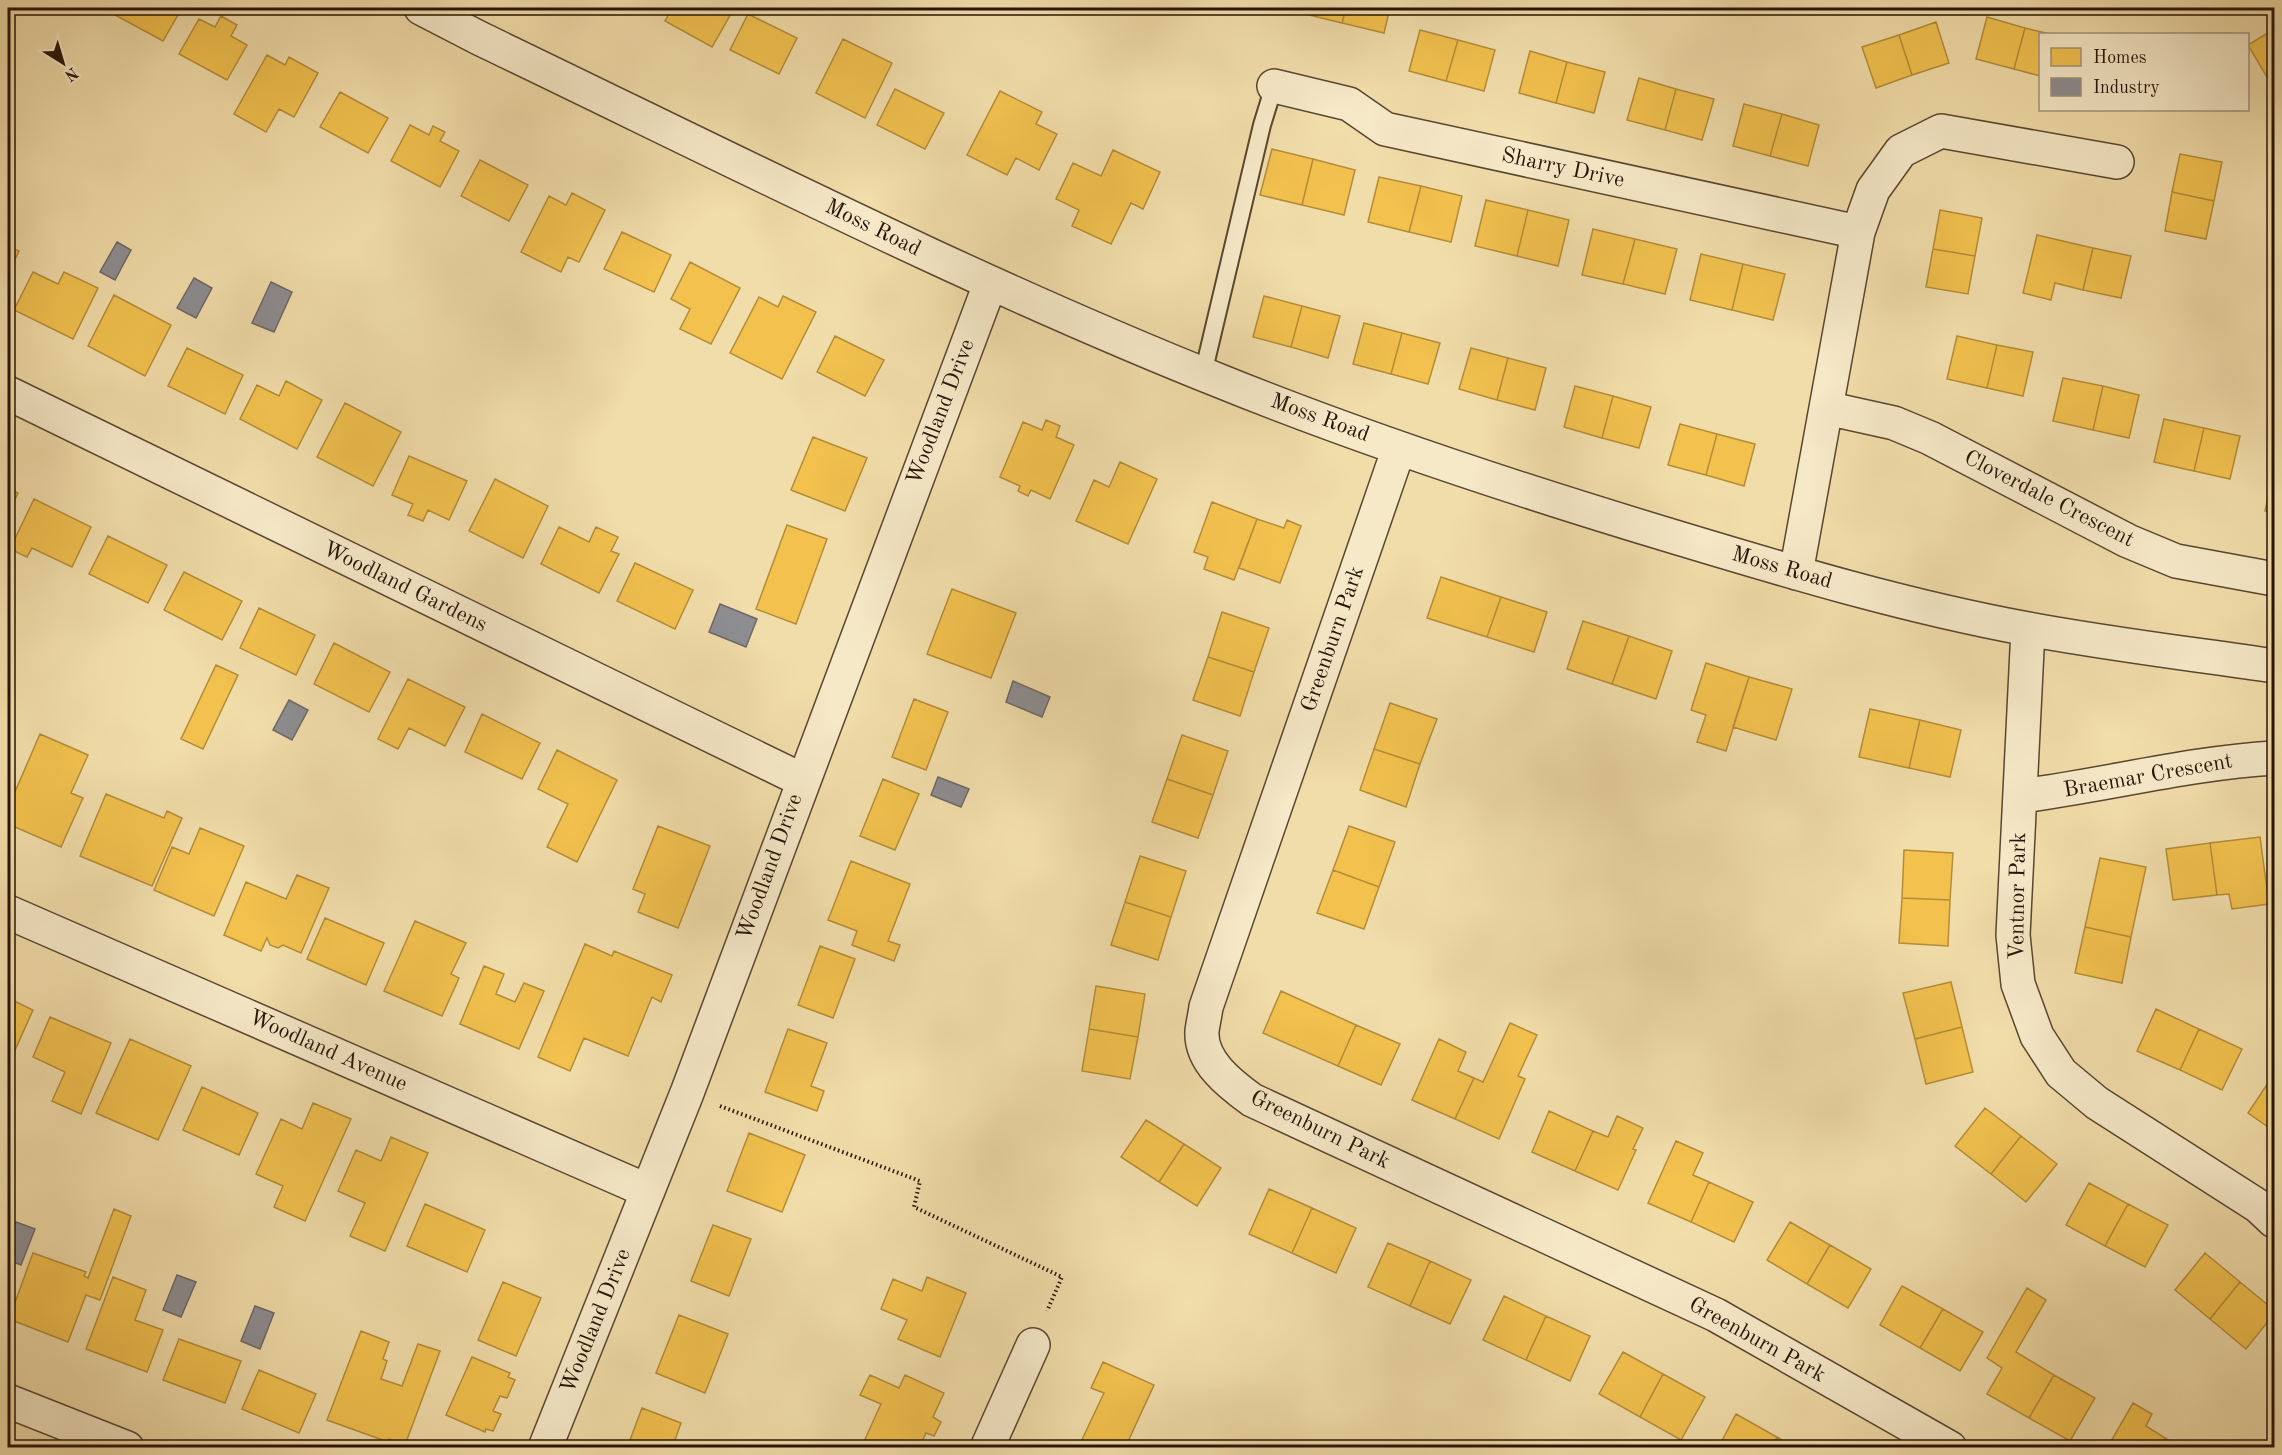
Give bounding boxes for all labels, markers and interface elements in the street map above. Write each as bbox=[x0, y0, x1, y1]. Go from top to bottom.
north arrow bbox=[33, 33, 93, 93]
legend bbox=[2039, 33, 2249, 111]
text: Homes bbox=[2093, 49, 2147, 67]
text: N bbox=[61, 63, 81, 84]
text: Industry bbox=[2093, 79, 2160, 97]
street label: Sharry Drive bbox=[1499, 144, 1627, 192]
street label: Moss Road bbox=[822, 195, 924, 261]
street label: Woodland Drive bbox=[903, 336, 979, 488]
street label: Moss Road bbox=[1268, 390, 1372, 446]
street label: Cloverdale Crescent bbox=[1960, 447, 2138, 551]
street label: Woodland Gardens bbox=[319, 538, 491, 636]
street label: Moss Road bbox=[1729, 543, 1835, 593]
street label: Greenburn Park bbox=[1298, 563, 1368, 715]
street label: Braemar Crescent bbox=[2062, 750, 2234, 802]
street label: Woodland Drive bbox=[733, 791, 807, 943]
street label: Ventnor Park bbox=[2006, 832, 2030, 960]
street label: Woodland Avenue bbox=[245, 1006, 411, 1096]
street label: Greenburn Park bbox=[1247, 1087, 1393, 1173]
street label: Woodland Drive bbox=[557, 1246, 635, 1396]
street label: Greenburn Park bbox=[1685, 1293, 1829, 1387]

